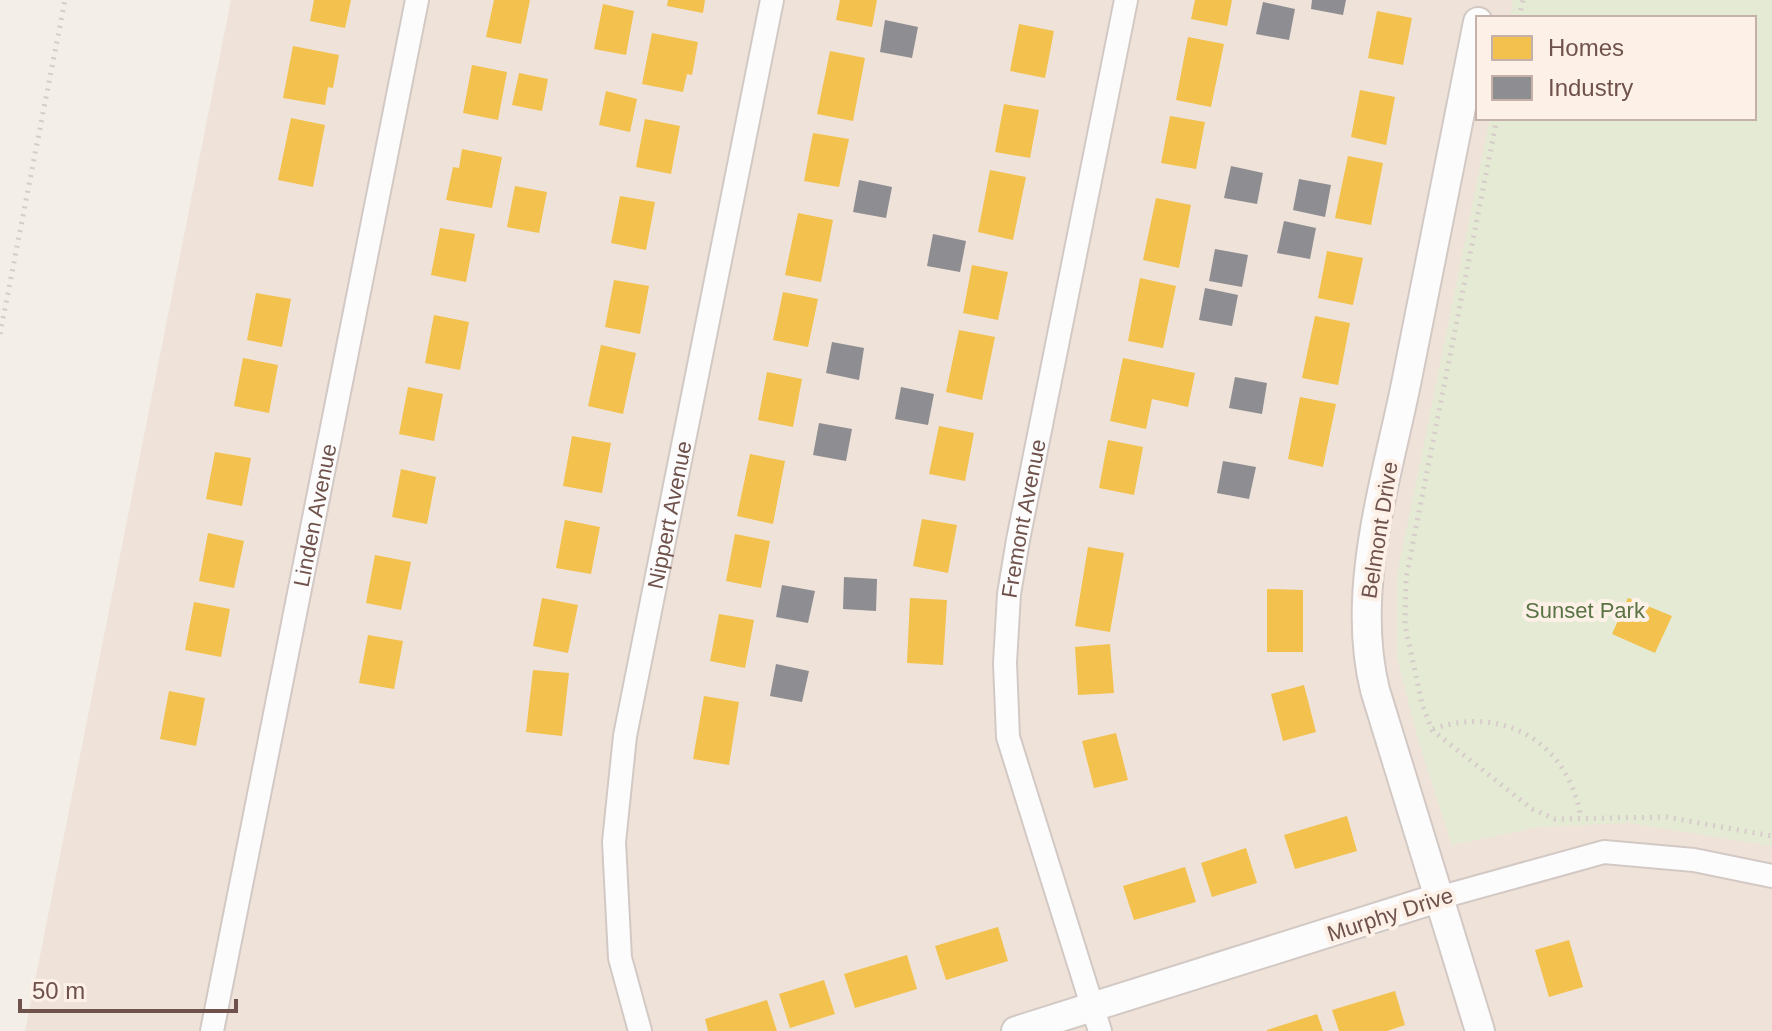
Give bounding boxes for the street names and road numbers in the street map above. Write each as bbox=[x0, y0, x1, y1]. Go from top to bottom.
street label: Fremont Avenue bbox=[997, 437, 1051, 600]
street label: Nippert Avenue bbox=[643, 439, 697, 591]
street label: Linden Avenue bbox=[289, 441, 342, 589]
street label: Belmont Drive bbox=[1356, 460, 1403, 600]
street label: Murphy Drive bbox=[1324, 882, 1456, 947]

